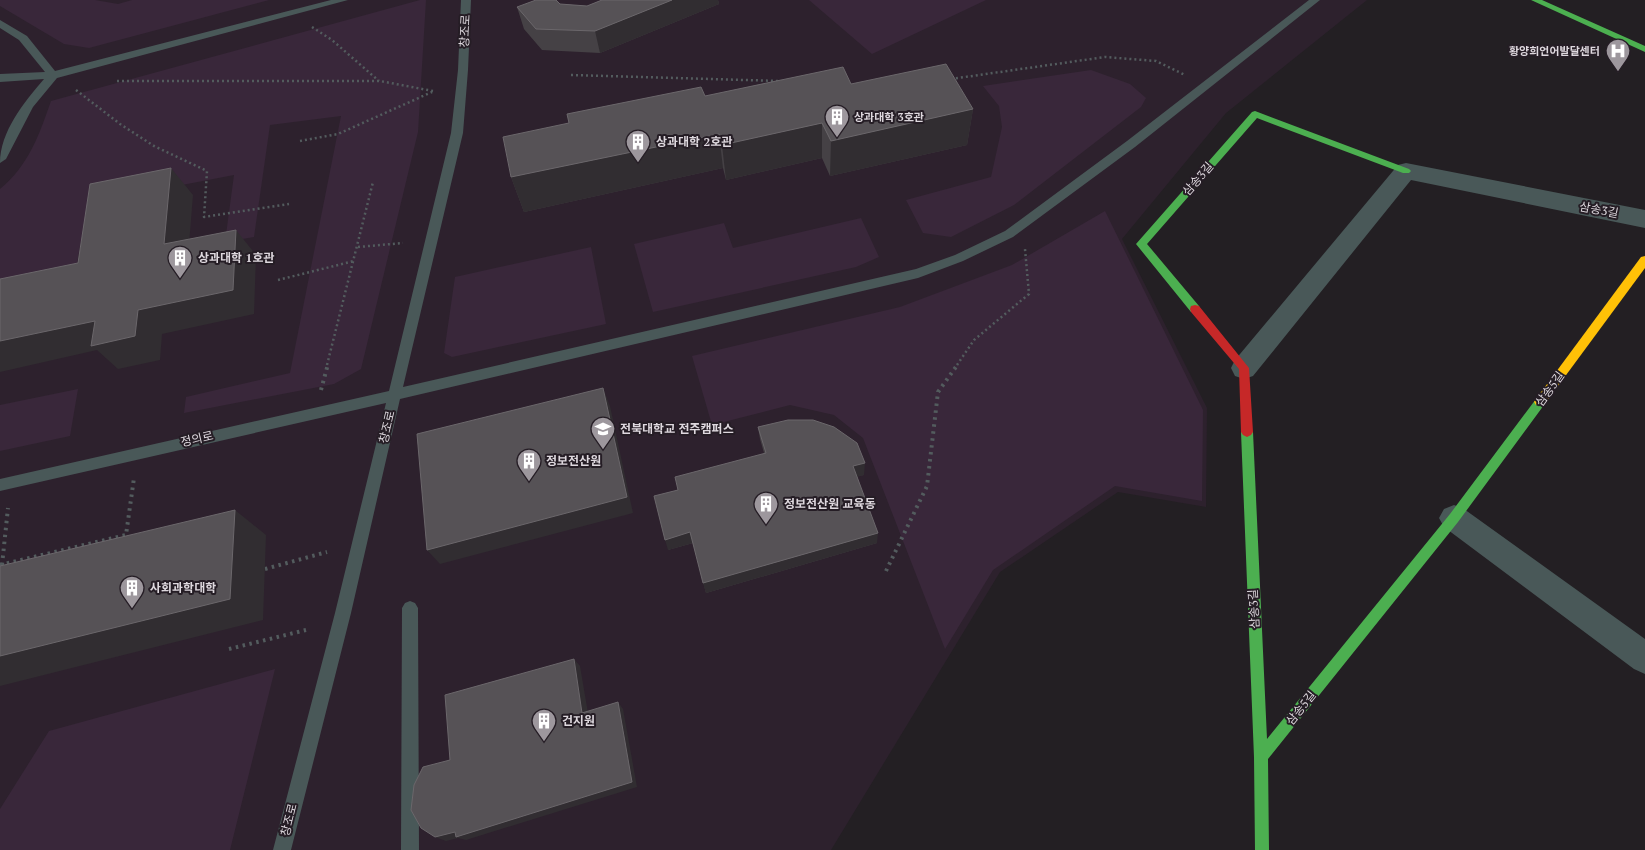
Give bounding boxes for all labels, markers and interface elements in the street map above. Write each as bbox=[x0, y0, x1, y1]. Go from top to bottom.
street label: 창조로 bbox=[456, 14, 473, 48]
hospital icon: 황양희언어발달센터 bbox=[1605, 38, 1631, 72]
place label: 황양희언어발달센터 bbox=[1509, 44, 1600, 58]
building icon: 상과대학 3호관 bbox=[824, 104, 850, 138]
place label: 상과대학 3호관 bbox=[854, 110, 924, 124]
building icon: 상과대학 2호관 bbox=[625, 129, 651, 163]
place label: 상과대학 2호관 bbox=[656, 134, 732, 149]
street label: 삼송3길 bbox=[1179, 159, 1216, 199]
street label: 삼송3길 bbox=[1578, 198, 1620, 221]
building icon: 상과대학 1호관 bbox=[167, 245, 193, 279]
place label: 상과대학 1호관 bbox=[198, 250, 274, 265]
street label: 삼송5길 bbox=[1532, 368, 1567, 409]
street label: 창조로 bbox=[375, 409, 398, 445]
school or university icon: 전북대학교 전주캠퍼스 bbox=[590, 416, 616, 450]
place label: 전북대학교 전주캠퍼스 bbox=[620, 421, 734, 436]
street label: 정의로 bbox=[179, 427, 215, 450]
building icon: 정보전산원 bbox=[516, 448, 542, 482]
place label: 정보전산원 bbox=[546, 453, 601, 468]
building icon: 정보전산원 교육동 bbox=[753, 491, 779, 525]
place label: 정보전산원 교육동 bbox=[784, 496, 876, 511]
building icon: 사회과학대학 bbox=[119, 575, 145, 609]
place label: 사회과학대학 bbox=[150, 580, 216, 595]
street label: 삼송3길 bbox=[1245, 589, 1262, 629]
street label: 삼송5길 bbox=[1282, 688, 1319, 728]
building icon: 건지원 bbox=[531, 708, 557, 742]
place label: 건지원 bbox=[562, 713, 595, 728]
street label: 창조로 bbox=[277, 802, 300, 838]

